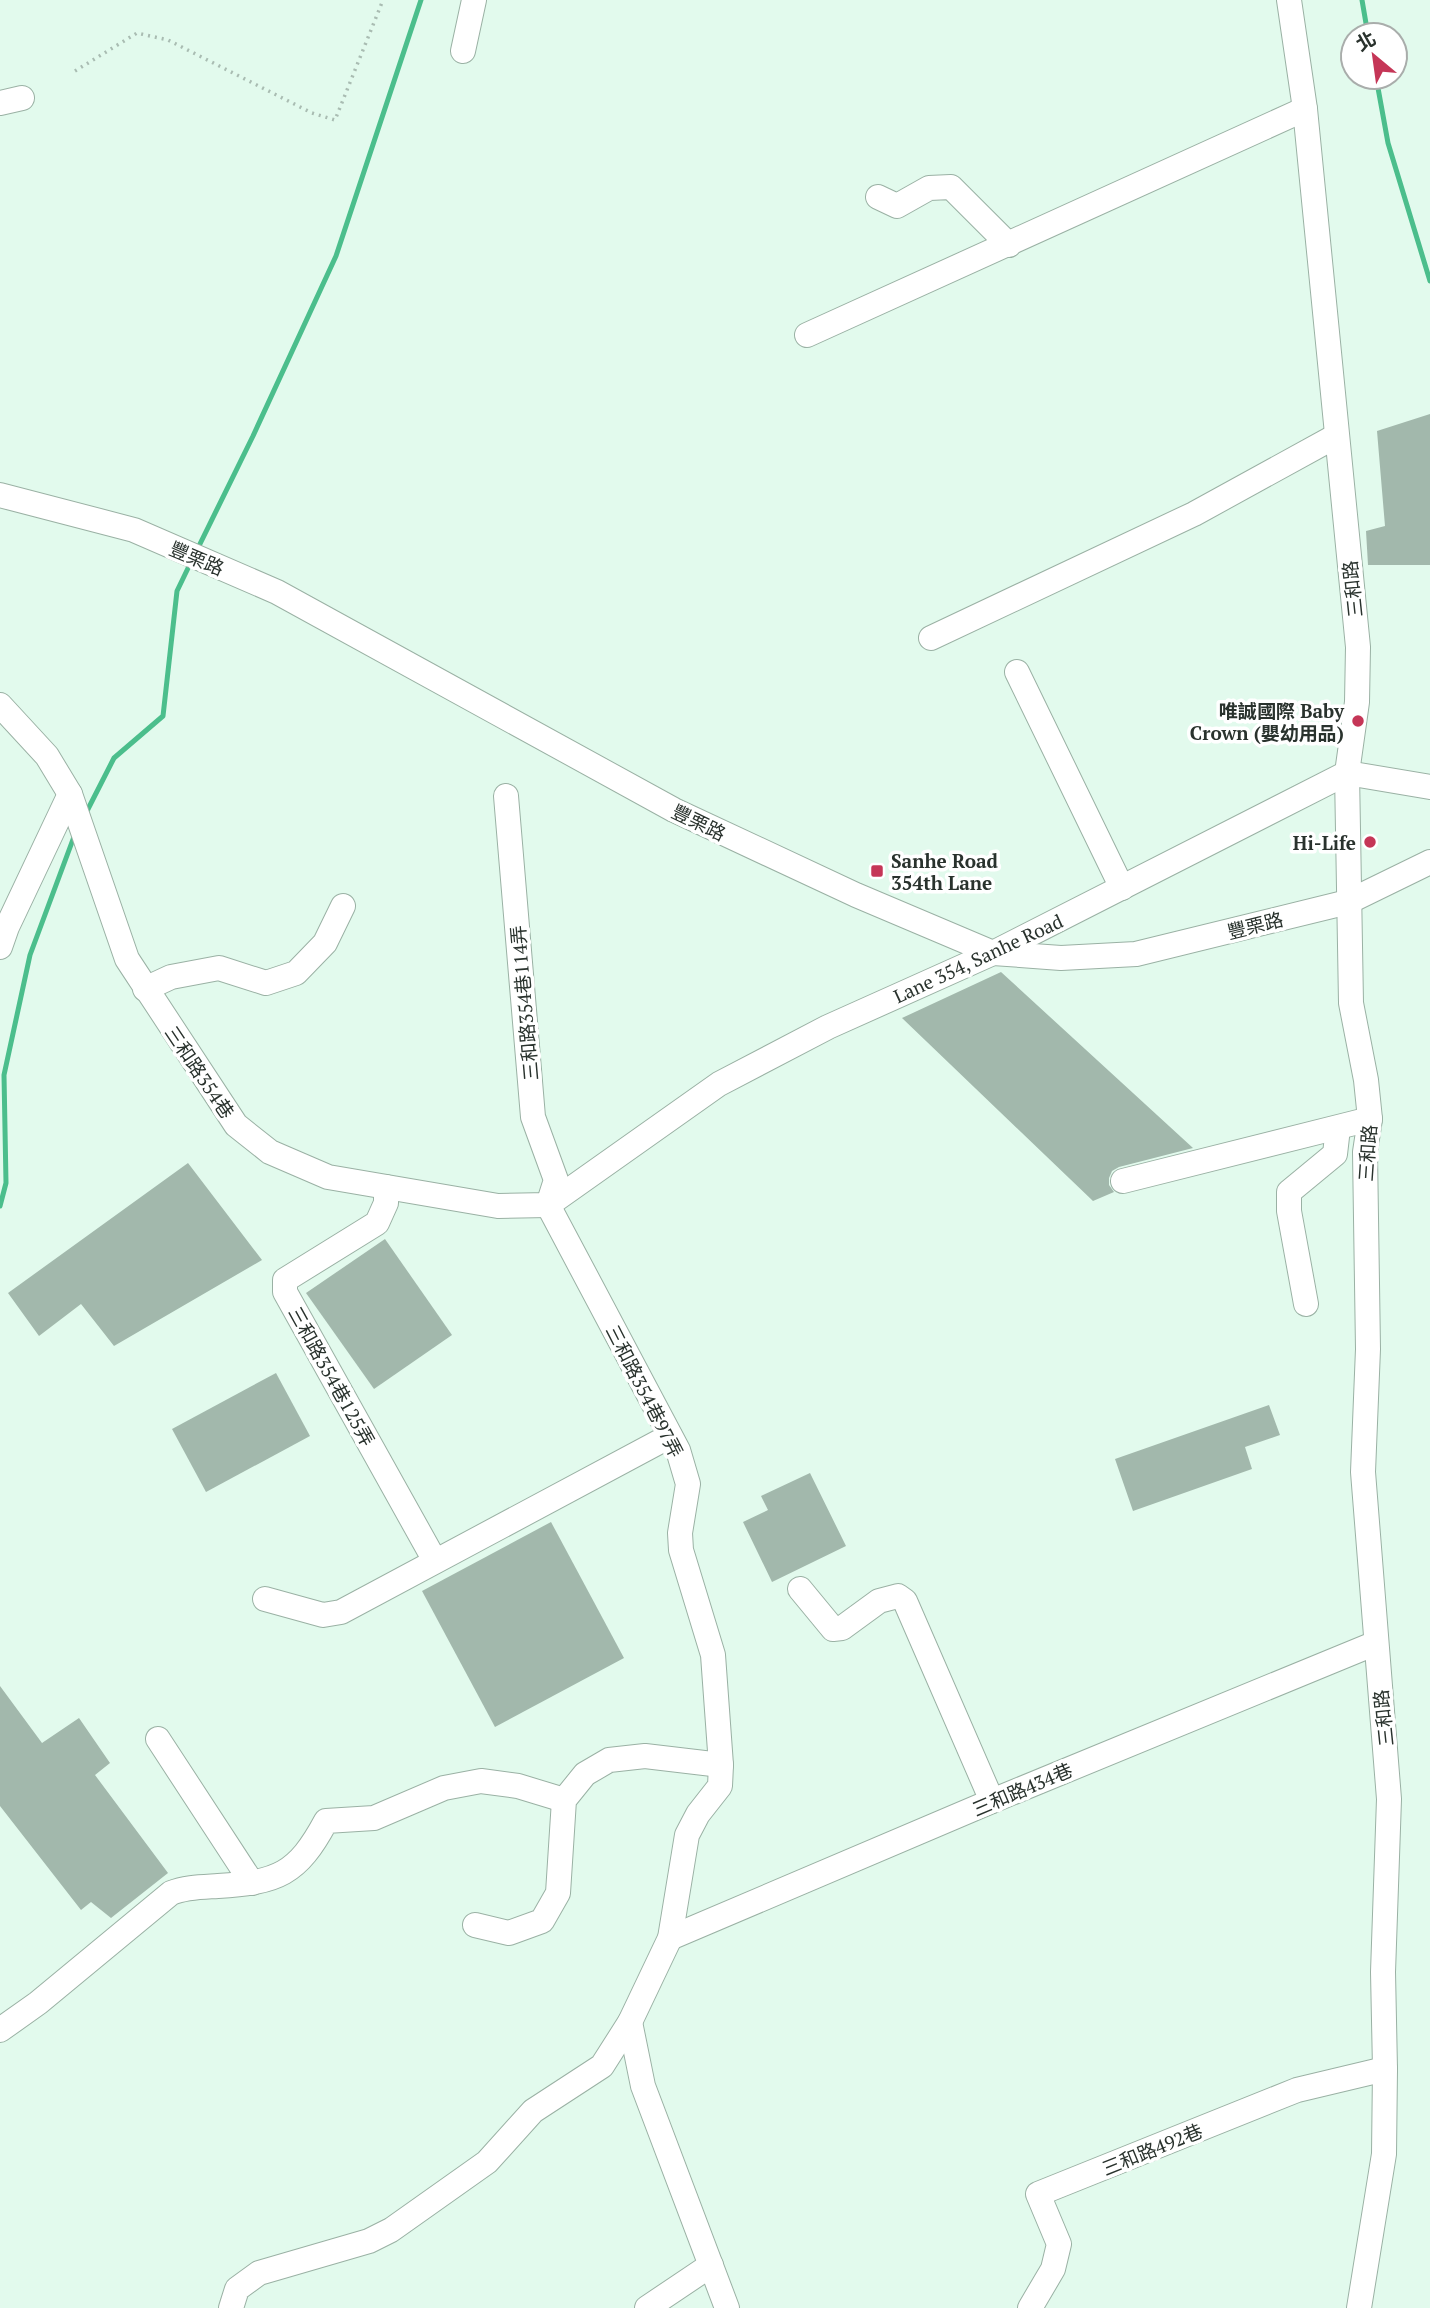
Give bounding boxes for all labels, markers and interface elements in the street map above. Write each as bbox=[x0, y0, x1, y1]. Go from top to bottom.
north arrow bbox=[1339, 21, 1409, 91]
text: 北 bbox=[1351, 25, 1380, 56]
street label: 豐栗路 bbox=[166, 535, 228, 581]
street label: 三和路 bbox=[1337, 559, 1367, 619]
place label: 唯誠國際 Baby Crown (嬰幼用品) bbox=[1190, 698, 1345, 745]
marker: 唯誠國際 Baby Crown (嬰幼用品) bbox=[1350, 713, 1366, 729]
street label: 豐栗路 bbox=[668, 798, 730, 846]
place label: Hi-Life bbox=[1293, 830, 1356, 855]
marker: Hi-Life bbox=[1362, 834, 1378, 850]
place label: Sanhe Road 354th Lane bbox=[891, 848, 999, 895]
marker: Sanhe Road 354th Lane bbox=[869, 863, 885, 879]
street label: 豐栗路 bbox=[1224, 906, 1286, 944]
street label: Lane 354, Sanhe Road bbox=[889, 908, 1067, 1008]
street label: 三和路354巷114弄 bbox=[505, 924, 543, 1082]
street label: 三和路354巷 bbox=[160, 1021, 240, 1123]
street label: 三和路 bbox=[1353, 1124, 1381, 1182]
street label: 三和路354巷125弄 bbox=[283, 1302, 381, 1450]
street label: 三和路354巷97弄 bbox=[601, 1320, 689, 1462]
street label: 三和路 bbox=[1368, 1688, 1398, 1748]
street label: 三和路434巷 bbox=[968, 1757, 1076, 1821]
street label: 三和路492巷 bbox=[1098, 2117, 1206, 2181]

